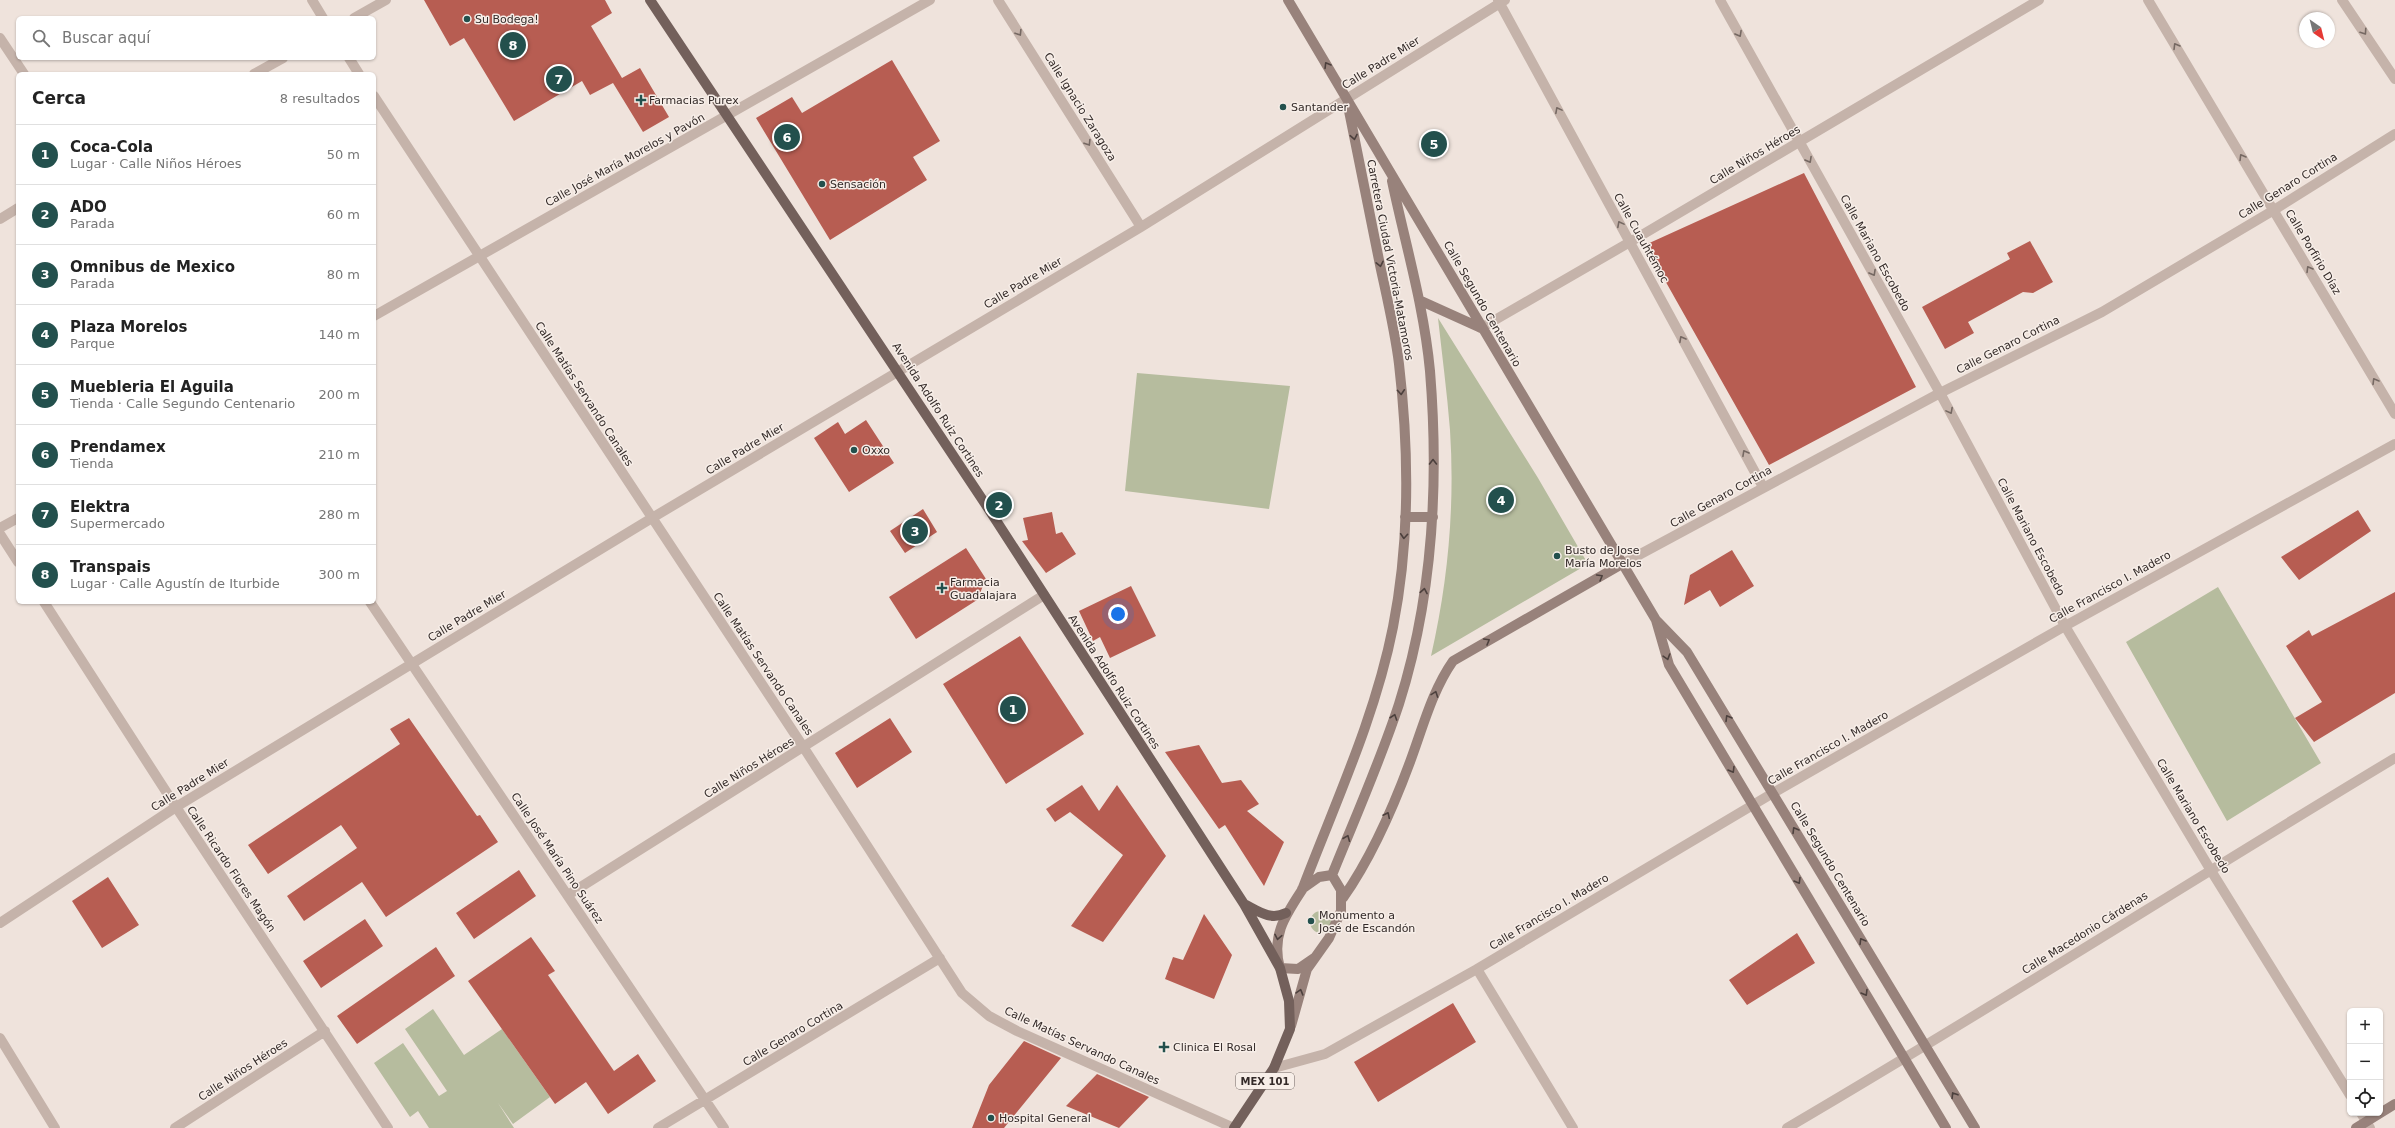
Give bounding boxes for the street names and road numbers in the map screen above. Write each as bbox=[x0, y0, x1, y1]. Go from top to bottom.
street label: Calle Padre Mier bbox=[1340, 34, 1423, 92]
street label: Calle Ignacio Zaragoza bbox=[1041, 50, 1119, 164]
street label: Calle José María Morelos y Pavón bbox=[543, 111, 707, 209]
street label: Calle Niños Héroes bbox=[1707, 123, 1803, 187]
street label: Calle Genaro Cortina bbox=[2236, 150, 2340, 222]
street label: Carretera Ciudad Victoria-Matamoros bbox=[1364, 158, 1416, 362]
street label: Calle Cuauhtémoc bbox=[1611, 191, 1671, 285]
street label: Calle Mariano Escobedo bbox=[1837, 192, 1913, 314]
street label: Calle Porfirio Díaz bbox=[2282, 207, 2344, 297]
street label: Calle Segundo Centenario bbox=[1441, 239, 1524, 369]
street label: Calle Padre Mier bbox=[981, 254, 1065, 312]
street label: Calle Genaro Cortina bbox=[1954, 313, 2062, 377]
street label: Calle Matías Servando Canales bbox=[532, 319, 636, 469]
street label: Avenida Adolfo Ruiz Cortines bbox=[890, 340, 987, 480]
street label: Calle Padre Mier bbox=[703, 420, 787, 478]
street label: Calle Genaro Cortina bbox=[1668, 464, 1774, 530]
street label: Calle Mariano Escobedo bbox=[1994, 476, 2068, 598]
street label: Calle Francisco I. Madero bbox=[2047, 548, 2173, 626]
street label: Calle Padre Mier bbox=[425, 587, 509, 645]
street label: Calle Matías Servando Canales bbox=[710, 590, 816, 738]
street label: Avenida Adolfo Ruiz Cortines bbox=[1066, 612, 1163, 752]
street label: Calle Francisco I. Madero bbox=[1765, 708, 1891, 788]
street label: Calle Niños Héroes bbox=[702, 735, 797, 801]
street label: Calle Padre Mier bbox=[149, 756, 232, 814]
street label: Calle Mariano Escobedo bbox=[2154, 756, 2233, 876]
street label: Calle José María Pino Suárez bbox=[508, 790, 606, 926]
street label: Calle Segundo Centenario bbox=[1788, 799, 1873, 929]
street label: Calle Ricardo Flores Magón bbox=[184, 804, 278, 934]
street label: Calle Francisco I. Madero bbox=[1487, 871, 1611, 953]
street label: Calle Macedonio Cárdenas bbox=[2020, 889, 2150, 977]
street label: Calle Genaro Cortina bbox=[741, 999, 845, 1069]
street label: Calle Matías Servando Canales bbox=[1002, 1004, 1162, 1088]
street label: Calle Niños Héroes bbox=[196, 1036, 290, 1104]
road number: MEX 101 bbox=[1236, 1073, 1294, 1089]

